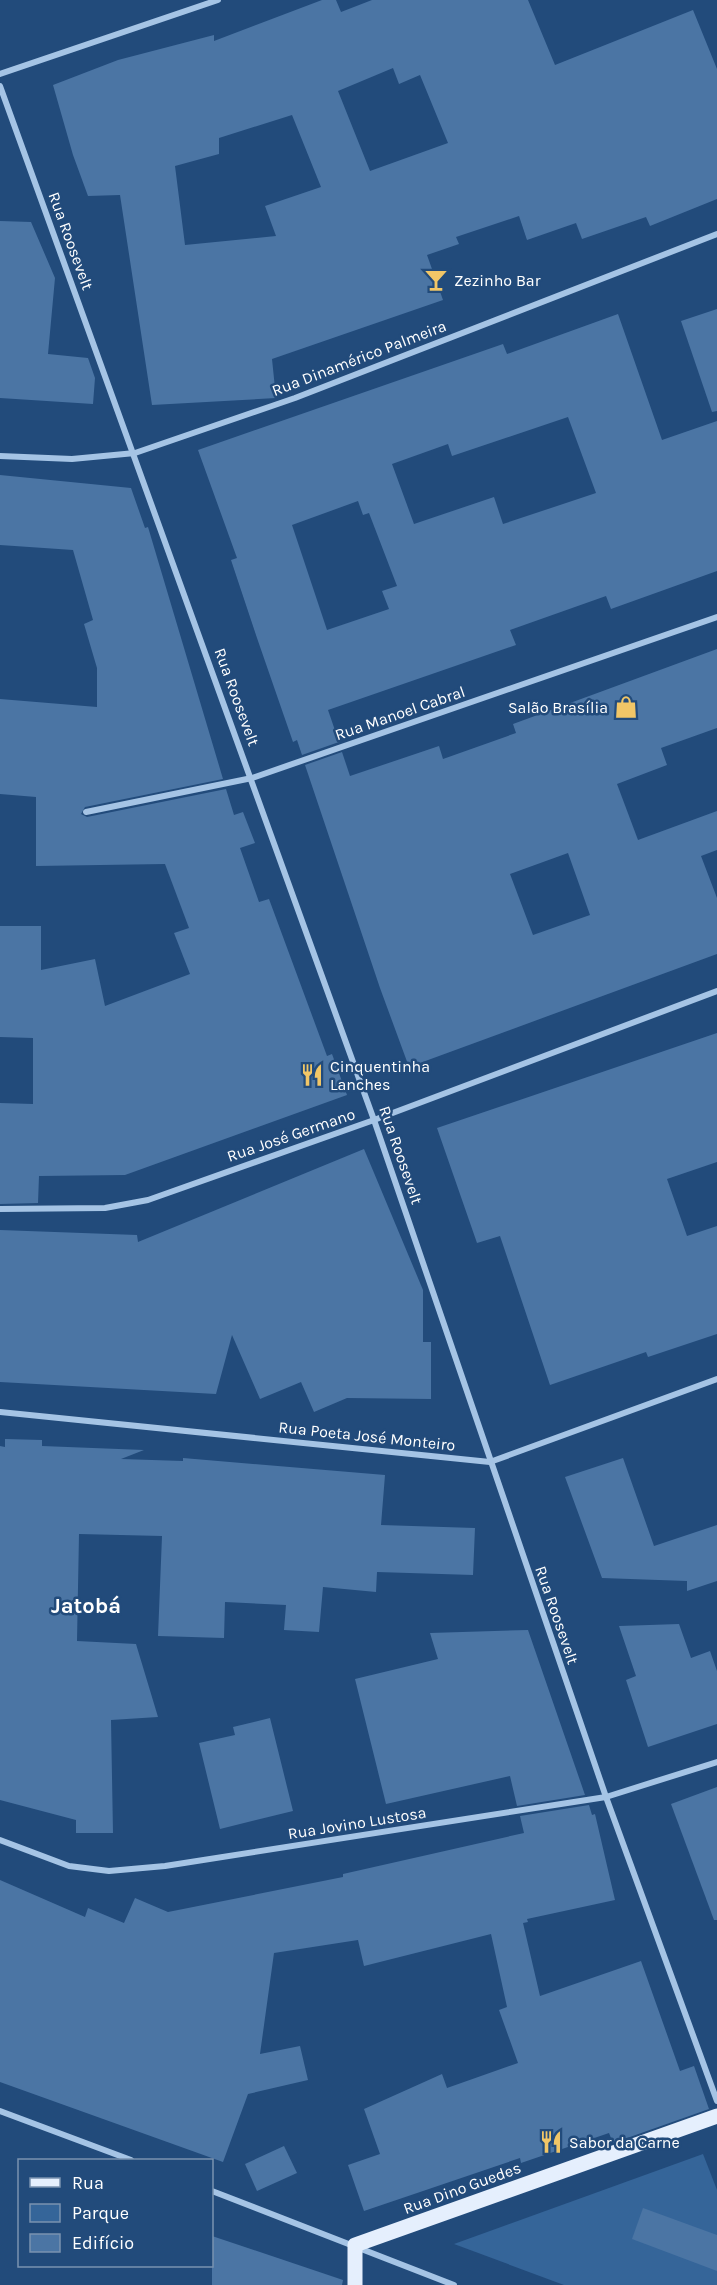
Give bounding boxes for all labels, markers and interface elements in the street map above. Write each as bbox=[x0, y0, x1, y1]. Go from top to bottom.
street label: Rua Roosevelt bbox=[44, 189, 98, 293]
bar icon: Zezinho Bar bbox=[423, 267, 449, 293]
place label: Zezinho Bar bbox=[454, 271, 541, 290]
street label: Rua Dinamérico Palmeira bbox=[269, 316, 449, 400]
street label: Rua Roosevelt bbox=[210, 645, 264, 749]
street label: Rua Manoel Cabral bbox=[332, 682, 468, 744]
shop icon: Salão Brasília bbox=[613, 694, 639, 720]
place label: Salão Brasília bbox=[508, 698, 608, 717]
place label: Cinquentinha Lanches bbox=[330, 1057, 430, 1094]
restaurant icon: Cinquentinha Lanches bbox=[299, 1062, 325, 1088]
street label: Rua Roosevelt bbox=[375, 1103, 427, 1207]
street label: Rua José Germano bbox=[224, 1104, 358, 1166]
street label: Rua Poeta José Monteiro bbox=[278, 1417, 456, 1455]
street label: Rua Roosevelt bbox=[531, 1563, 583, 1667]
district label: Jatobá bbox=[51, 1593, 121, 1619]
street label: Rua Jovino Lustosa bbox=[286, 1803, 428, 1843]
restaurant icon: Sabor da Carne bbox=[538, 2129, 564, 2155]
place label: Sabor da Carne bbox=[569, 2133, 680, 2152]
street label: Rua Dino Guedes bbox=[401, 2158, 523, 2218]
legend bbox=[18, 2159, 213, 2267]
text: Rua bbox=[72, 2172, 104, 2194]
text: Parque bbox=[72, 2202, 129, 2224]
text: Edifício bbox=[72, 2232, 134, 2254]

